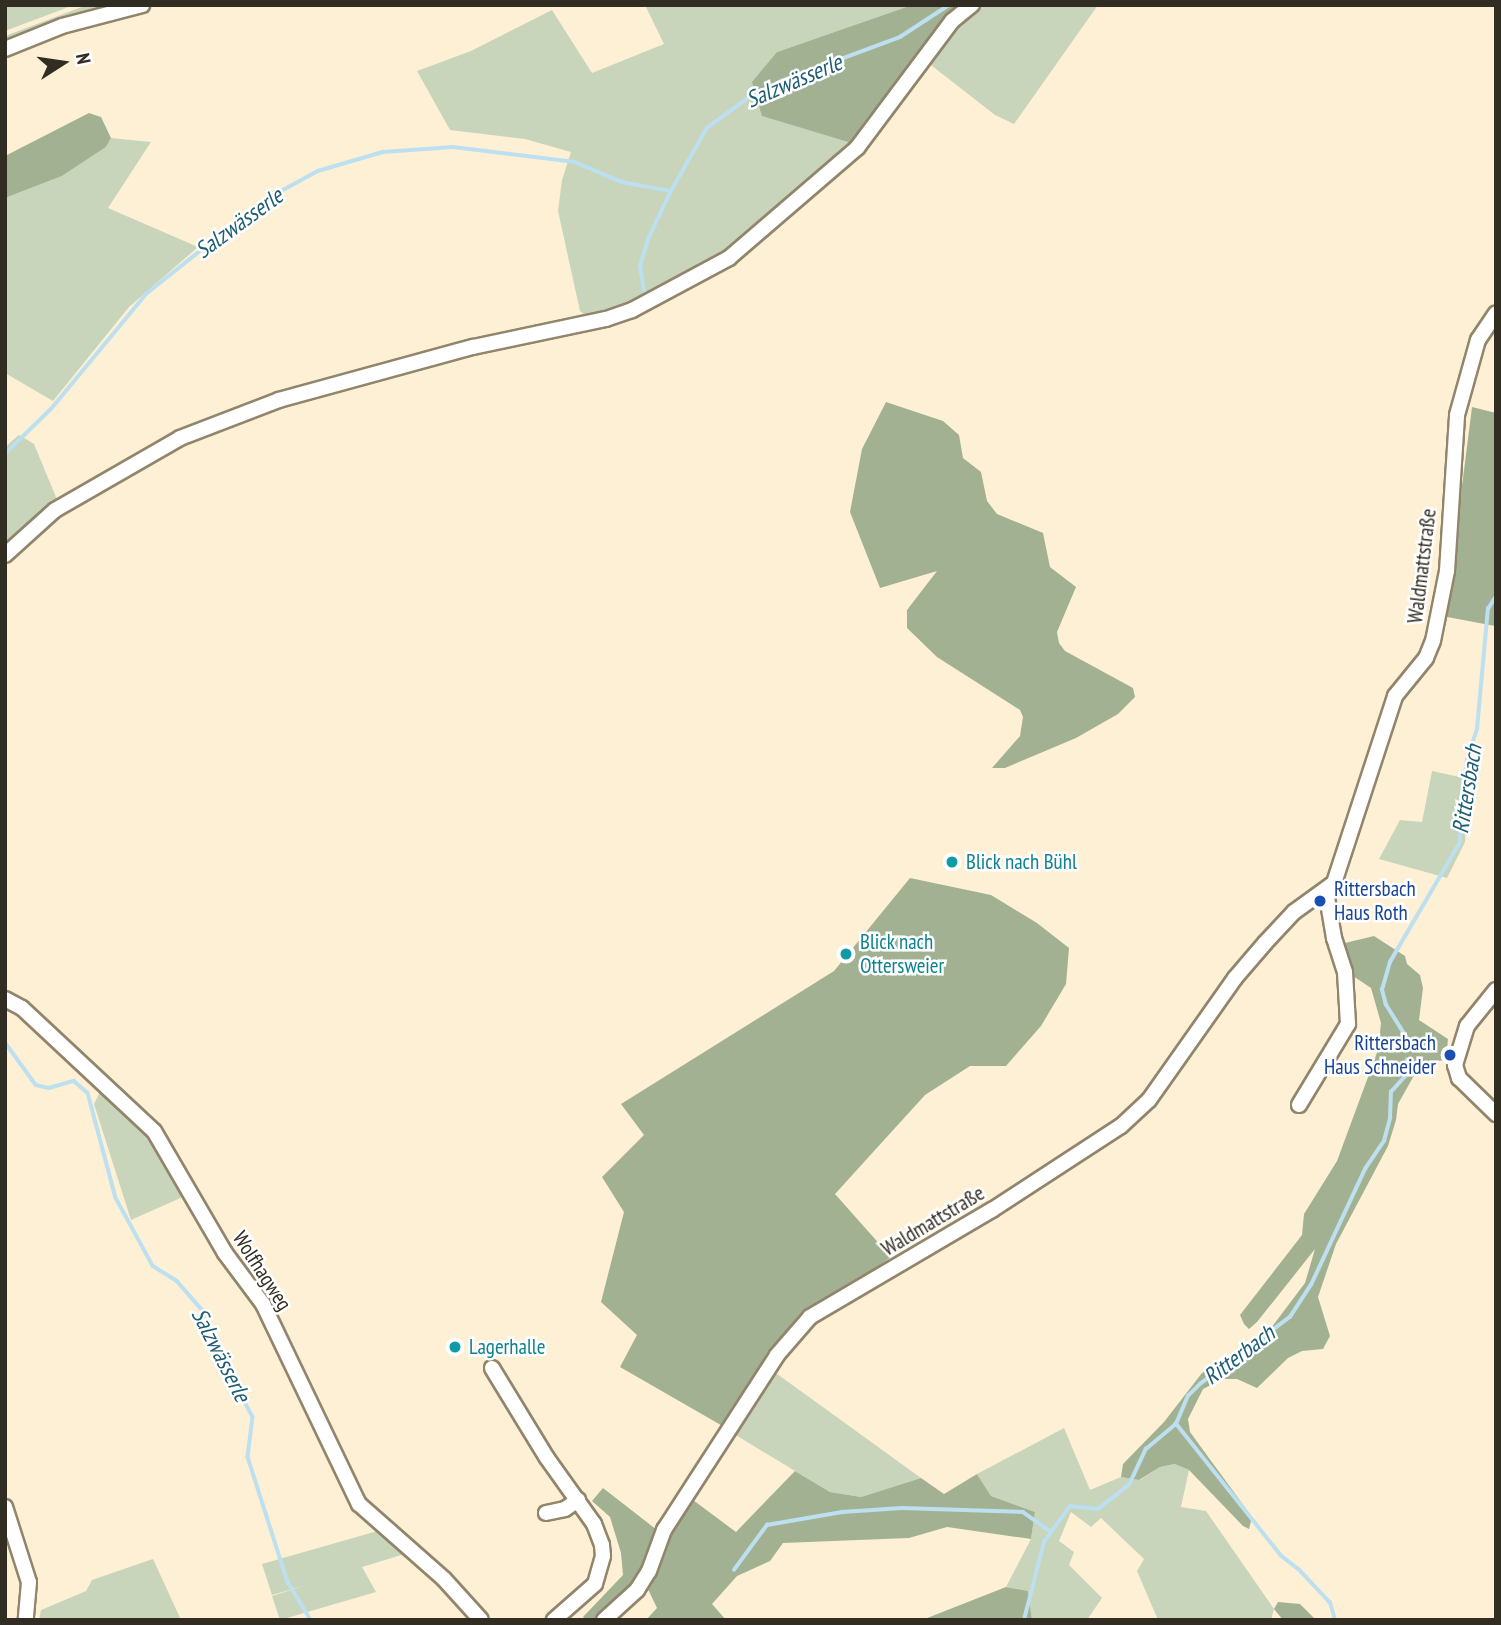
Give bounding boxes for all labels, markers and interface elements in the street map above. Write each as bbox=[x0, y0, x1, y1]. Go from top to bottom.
north arrow bbox=[28, 28, 98, 98]
water label: Salzwässerle bbox=[742, 48, 846, 114]
text: N bbox=[71, 51, 96, 66]
water label: Salzwässerle bbox=[190, 182, 288, 264]
street label: Waldmattstraße bbox=[1402, 507, 1442, 625]
water label: Rittersbach bbox=[1446, 743, 1488, 835]
place label: Blick nach Bühl bbox=[966, 849, 1077, 875]
marker: Blick nach Bühl bbox=[944, 854, 960, 870]
place label: Rittersbach Haus Roth bbox=[1334, 876, 1416, 926]
marker: Rittersbach Haus Roth bbox=[1312, 893, 1328, 909]
place label: Blick nach Ottersweier bbox=[860, 929, 944, 979]
marker: Blick nach Ottersweier bbox=[838, 946, 854, 962]
place label: Rittersbach Haus Schneider bbox=[1324, 1030, 1436, 1080]
marker: Rittersbach Haus Schneider bbox=[1442, 1047, 1458, 1063]
street label: Waldmattstraße bbox=[877, 1180, 989, 1262]
street label: Wolfhagweg bbox=[227, 1227, 297, 1315]
water label: Salzwässerle bbox=[186, 1303, 256, 1407]
water label: Ritterbach bbox=[1198, 1319, 1280, 1391]
place label: Lagerhalle bbox=[469, 1334, 545, 1360]
marker: Lagerhalle bbox=[447, 1339, 463, 1355]

